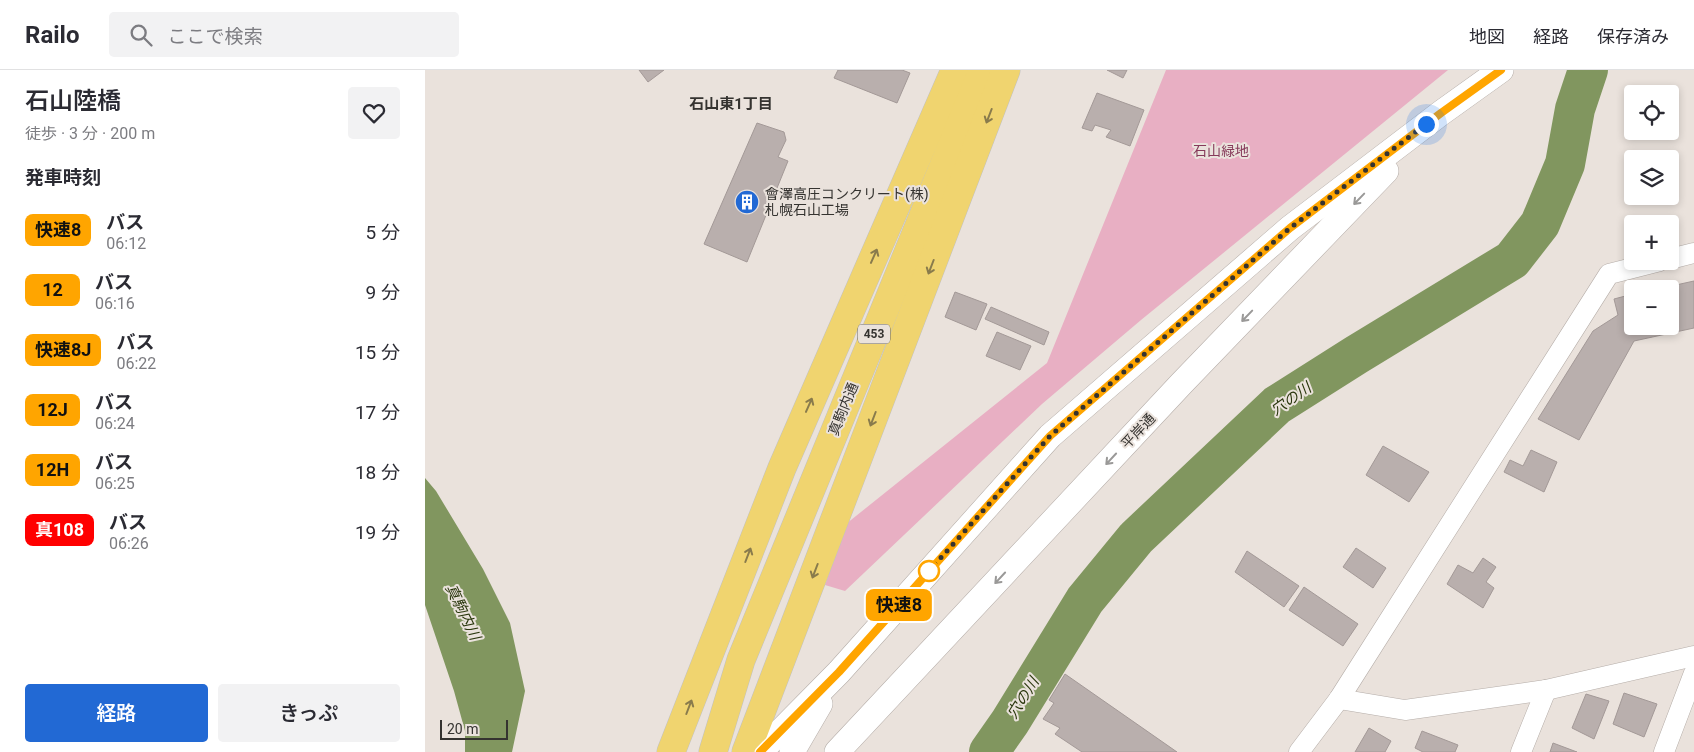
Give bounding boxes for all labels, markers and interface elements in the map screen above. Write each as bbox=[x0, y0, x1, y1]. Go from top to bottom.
search box bbox=[109, 12, 459, 57]
text: Railo bbox=[25, 21, 79, 49]
icon: search bbox=[127, 21, 155, 49]
text: ここで検索 bbox=[167, 25, 262, 48]
text: 地図 bbox=[1469, 26, 1505, 47]
text: 経路 bbox=[1533, 26, 1569, 47]
text: 保存済み bbox=[1597, 26, 1669, 47]
map controls bbox=[1624, 85, 1679, 335]
button: locate bbox=[1624, 85, 1679, 140]
text: 石山陸橋 bbox=[25, 87, 121, 115]
button: heart bbox=[348, 87, 400, 139]
district label: 石山東1丁目 bbox=[689, 95, 773, 113]
one-way arrow bbox=[984, 107, 993, 123]
your location bbox=[1414, 112, 1439, 137]
text: 徒歩 · 3 分 · 200 m bbox=[25, 124, 155, 143]
park label: 石山緑地 bbox=[1193, 143, 1249, 159]
button: layers bbox=[1624, 150, 1679, 205]
text: 発車時刻 bbox=[25, 166, 101, 189]
place label: 會澤高圧コンクリート(株) 札幌石山工場 bbox=[765, 186, 929, 218]
building icon: 會澤高圧コンクリート(株) 札幌石山工場 bbox=[734, 189, 760, 215]
one-way arrow bbox=[1353, 192, 1365, 205]
text: バス bbox=[106, 211, 144, 234]
button: + bbox=[1624, 215, 1679, 270]
text: 快速8 bbox=[35, 219, 81, 240]
text: 5 分 bbox=[366, 221, 400, 244]
text: 06:12 bbox=[106, 234, 146, 253]
one-way arrow bbox=[870, 249, 880, 264]
one-way arrow bbox=[926, 259, 935, 275]
text: バス bbox=[95, 271, 133, 294]
text: 12 bbox=[42, 279, 63, 300]
button: − bbox=[1624, 280, 1679, 335]
text: 9 分 bbox=[366, 281, 400, 304]
text: 06:16 bbox=[95, 294, 135, 313]
one-way arrow bbox=[1241, 310, 1253, 322]
road number: 453 bbox=[858, 324, 890, 344]
text: バス bbox=[116, 331, 154, 354]
text: 快速8J bbox=[35, 339, 91, 360]
text: 15 分 bbox=[355, 341, 400, 364]
text: 06:22 bbox=[116, 354, 156, 373]
water label: 穴の川 bbox=[1267, 378, 1316, 419]
street label: 真駒内通 bbox=[825, 380, 861, 438]
text: バス bbox=[95, 391, 133, 414]
one-way arrow bbox=[805, 398, 815, 413]
text: 12J bbox=[37, 399, 68, 420]
text: 17 分 bbox=[355, 401, 400, 424]
street label: 平岸通 bbox=[1118, 410, 1158, 452]
one-way arrow bbox=[868, 411, 877, 426]
text: 06:24 bbox=[95, 414, 135, 433]
text: バス bbox=[95, 451, 133, 474]
one-way arrow bbox=[1105, 453, 1117, 466]
text: 12H bbox=[36, 459, 69, 480]
text: 18 分 bbox=[355, 461, 400, 484]
text: 06:25 bbox=[95, 474, 135, 493]
text: バス bbox=[109, 511, 147, 534]
text: 真108 bbox=[35, 519, 84, 540]
text: 19 分 bbox=[355, 521, 400, 544]
text: 06:26 bbox=[109, 534, 149, 553]
one-way arrow bbox=[743, 548, 753, 563]
unlabelled marker bbox=[918, 560, 940, 582]
one-way arrow bbox=[810, 563, 819, 578]
one-way arrow bbox=[994, 572, 1006, 585]
water label: 真駒内川 bbox=[442, 581, 485, 645]
line badge: 快速8 bbox=[870, 589, 928, 621]
text: 快速8 bbox=[876, 594, 922, 615]
water label: 穴の川 bbox=[1003, 672, 1044, 722]
button: 経路 bbox=[25, 684, 208, 742]
button: きっぷ bbox=[218, 684, 400, 742]
one-way arrow bbox=[685, 699, 694, 715]
scale bar bbox=[440, 717, 507, 740]
text: 20 m bbox=[447, 721, 479, 737]

